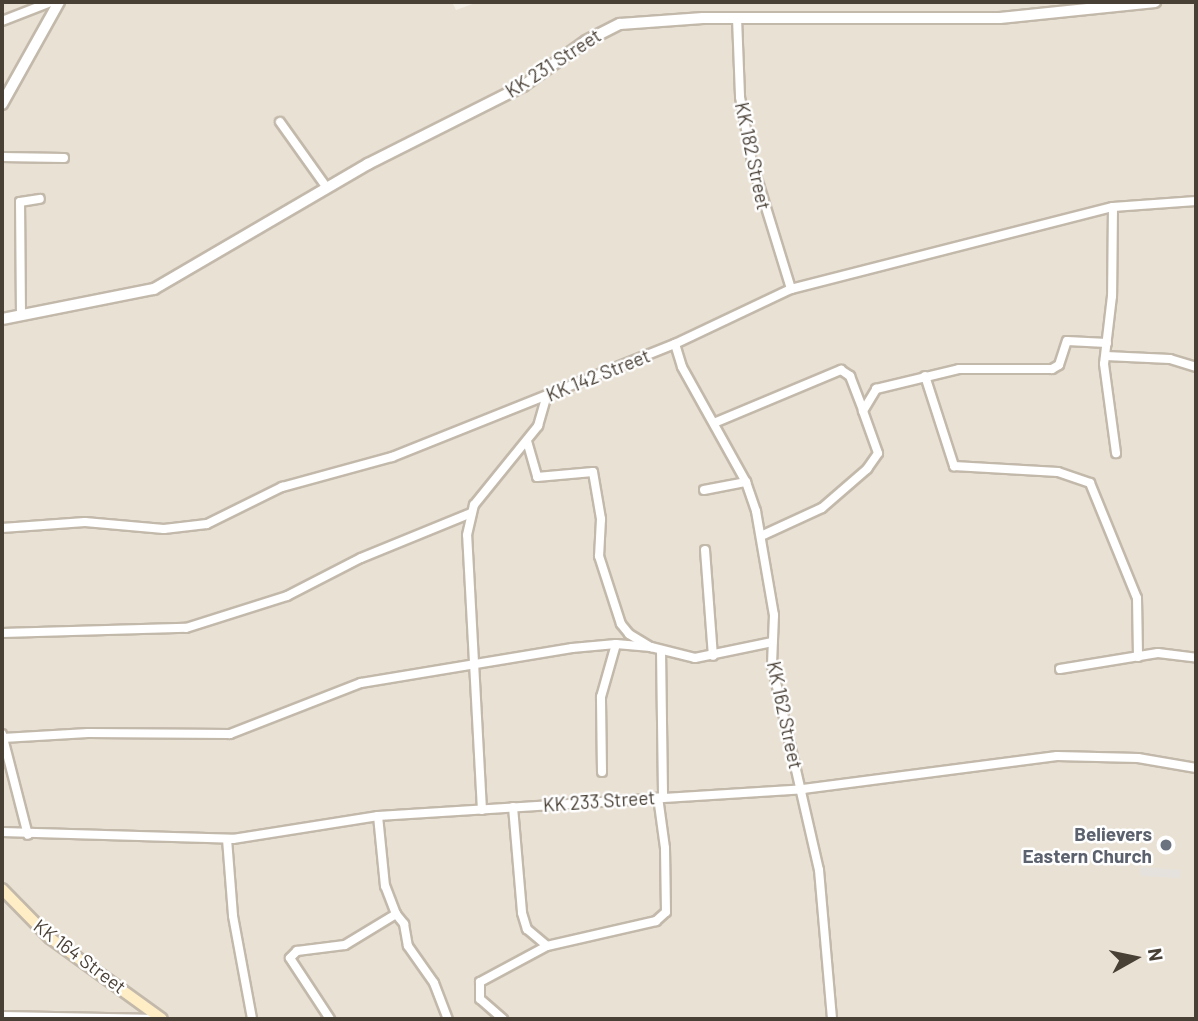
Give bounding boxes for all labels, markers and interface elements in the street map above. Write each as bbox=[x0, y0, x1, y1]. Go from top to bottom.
street label: KK 231 Street bbox=[501, 24, 605, 102]
street label: KK 182 Street bbox=[730, 100, 776, 212]
street label: KK 142 Street bbox=[543, 344, 653, 406]
street label: KK 162 Street bbox=[762, 659, 808, 771]
street label: KK 233 Street bbox=[542, 786, 656, 816]
place label: Believers Eastern Church bbox=[1022, 823, 1152, 867]
marker: Believers Eastern Church bbox=[1158, 837, 1174, 853]
street label: KK 164 Street bbox=[29, 914, 131, 998]
north arrow bbox=[1100, 923, 1170, 993]
text: N bbox=[1144, 947, 1169, 963]

